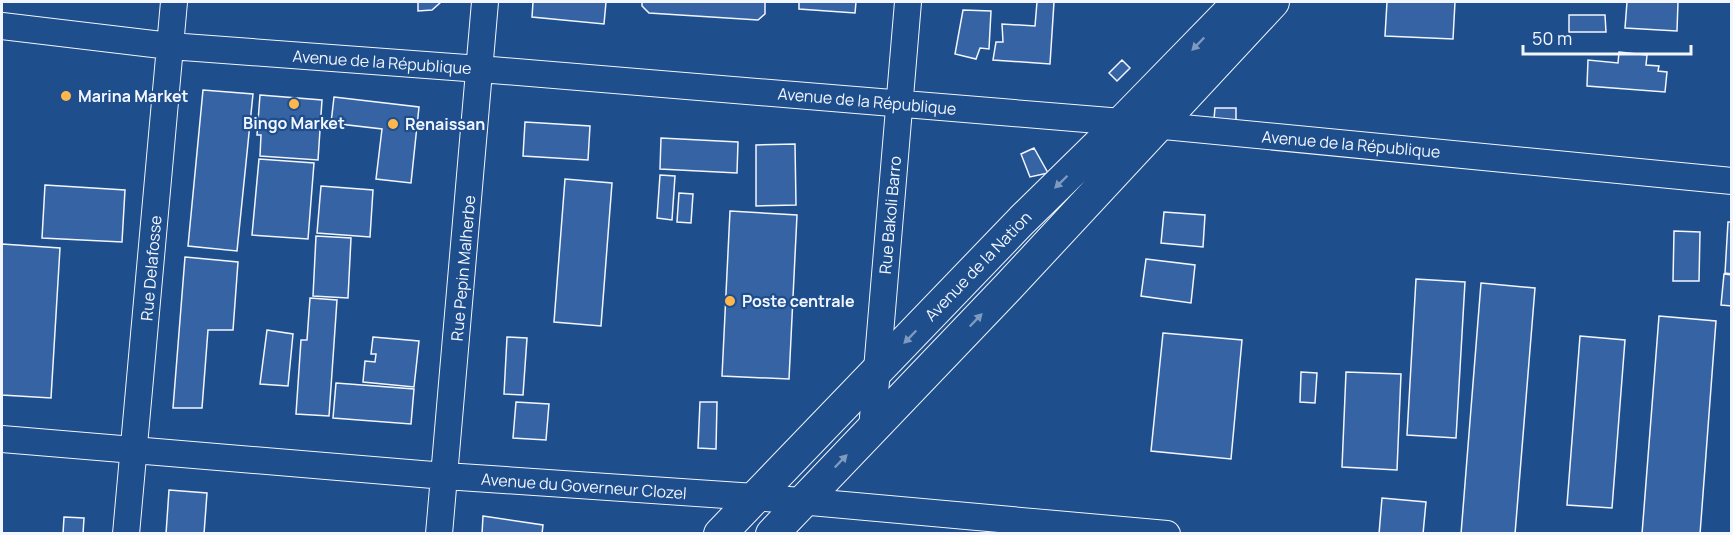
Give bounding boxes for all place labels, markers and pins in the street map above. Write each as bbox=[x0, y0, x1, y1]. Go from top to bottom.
place label: Marina Market bbox=[78, 85, 189, 107]
marker: Marina Market bbox=[59, 89, 73, 103]
marker: Bingo Market bbox=[287, 97, 301, 111]
place label: Bingo Market bbox=[243, 112, 345, 134]
place label: Renaissan bbox=[405, 113, 485, 135]
marker: Renaissan bbox=[386, 117, 400, 131]
place label: Poste centrale bbox=[742, 290, 855, 312]
marker: Poste centrale bbox=[723, 294, 737, 308]

